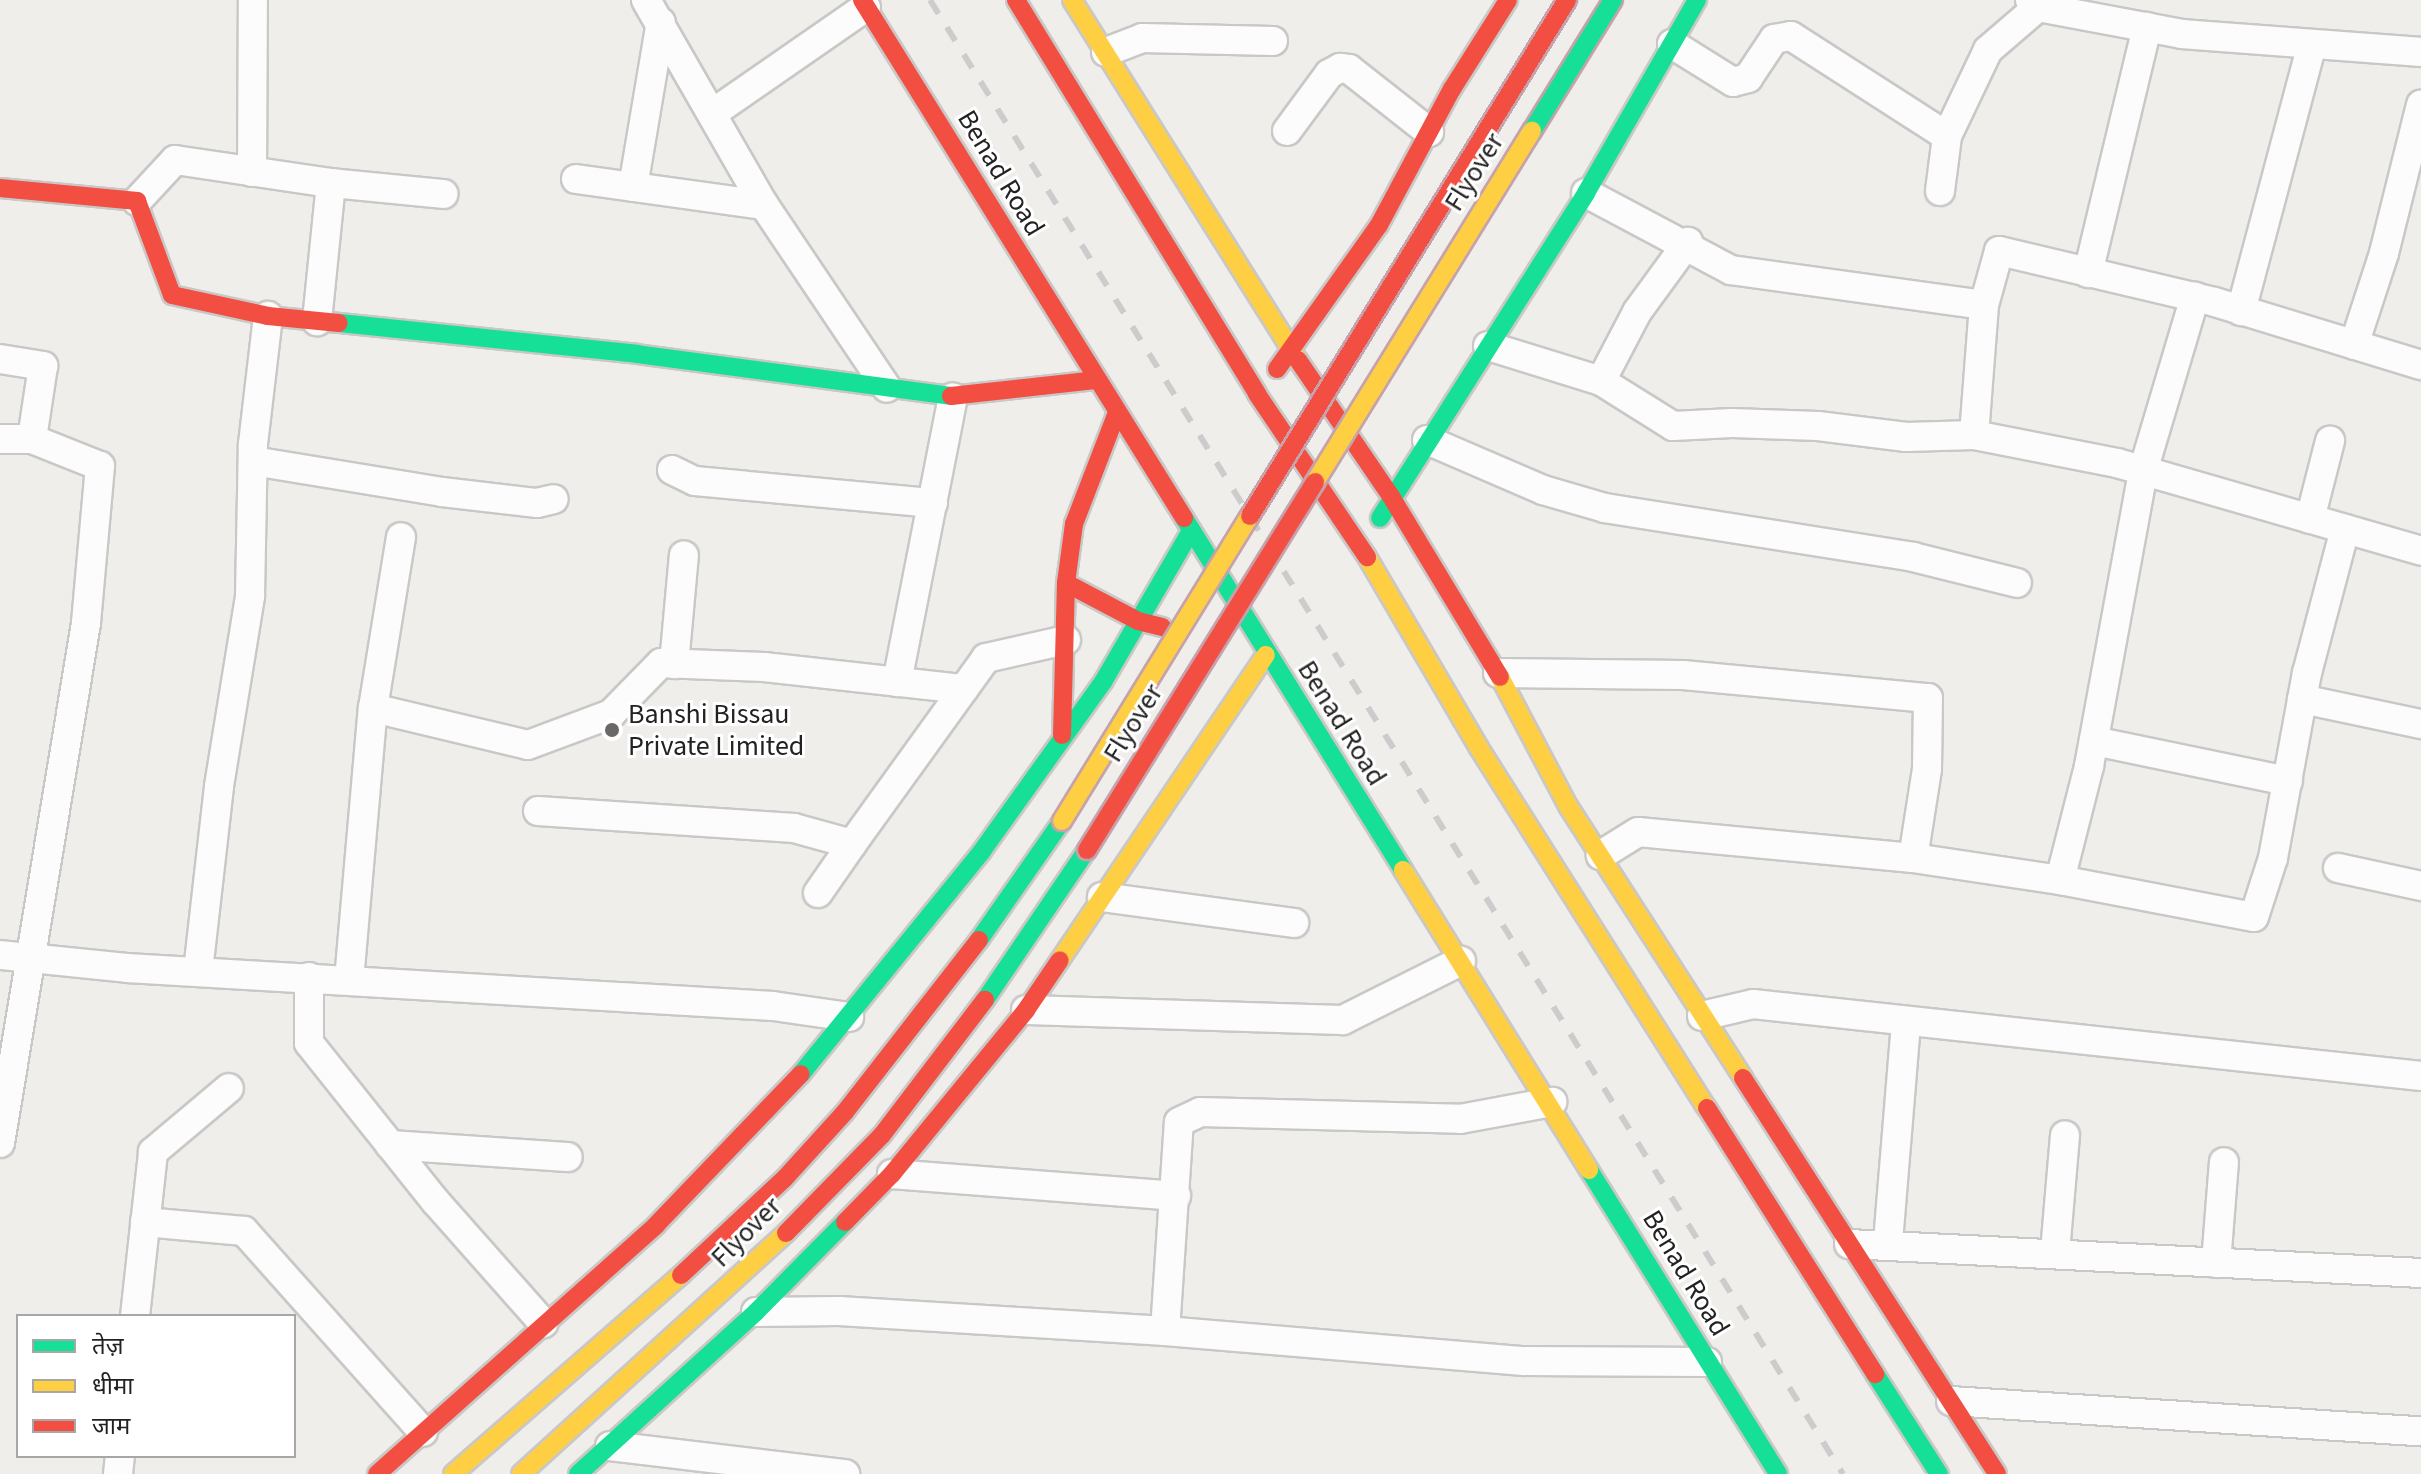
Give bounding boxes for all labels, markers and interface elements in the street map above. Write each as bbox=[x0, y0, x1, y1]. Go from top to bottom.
street label: Benad Road bbox=[950, 104, 1052, 242]
street label: Flyover bbox=[1437, 127, 1511, 217]
street label: Benad Road bbox=[1290, 654, 1394, 792]
street label: Flyover bbox=[1096, 678, 1170, 768]
place label: Banshi Bissau Private Limited bbox=[628, 697, 804, 763]
marker: Banshi Bissau Private Limited bbox=[603, 721, 621, 739]
street label: Flyover bbox=[704, 1190, 788, 1274]
street label: Benad Road bbox=[1635, 1204, 1737, 1342]
legend bbox=[16, 1314, 296, 1458]
text: तेज़ bbox=[92, 1329, 124, 1364]
text: धीमा bbox=[92, 1369, 134, 1404]
text: जाम bbox=[92, 1409, 130, 1444]

